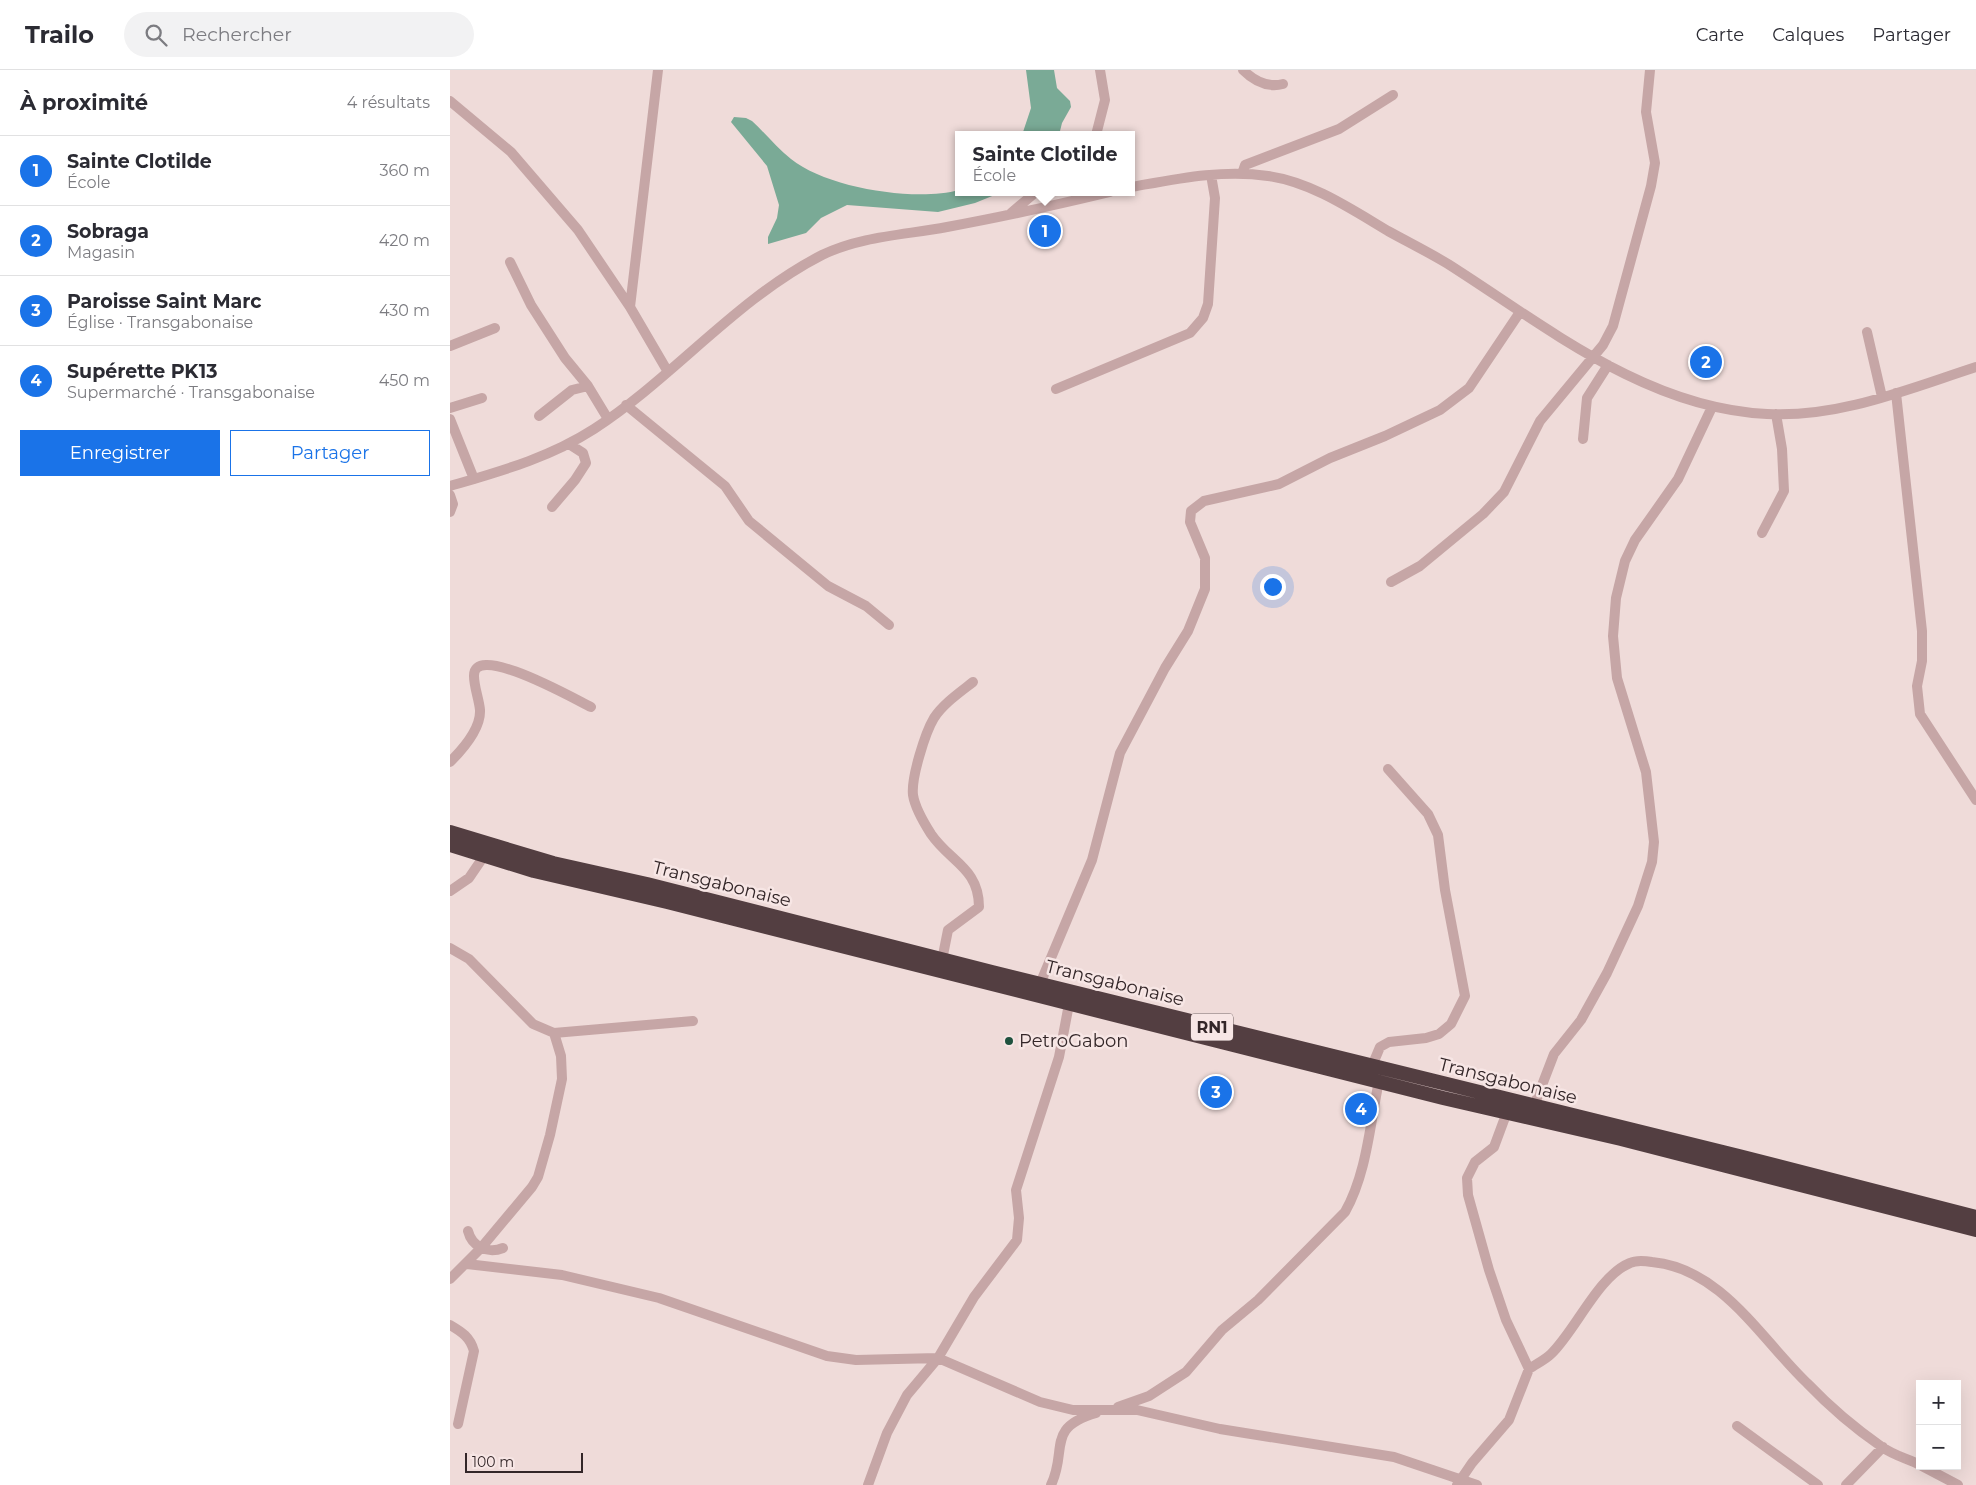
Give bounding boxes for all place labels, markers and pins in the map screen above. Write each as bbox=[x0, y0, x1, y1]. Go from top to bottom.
pin: 1 bbox=[1029, 212, 1061, 250]
pin: 2 bbox=[1690, 343, 1722, 381]
place label: PetroGabon bbox=[1019, 1030, 1128, 1052]
marker: PetroGabon bbox=[1003, 1035, 1015, 1047]
pin: 3 bbox=[1200, 1073, 1232, 1111]
pin: 4 bbox=[1345, 1090, 1377, 1128]

